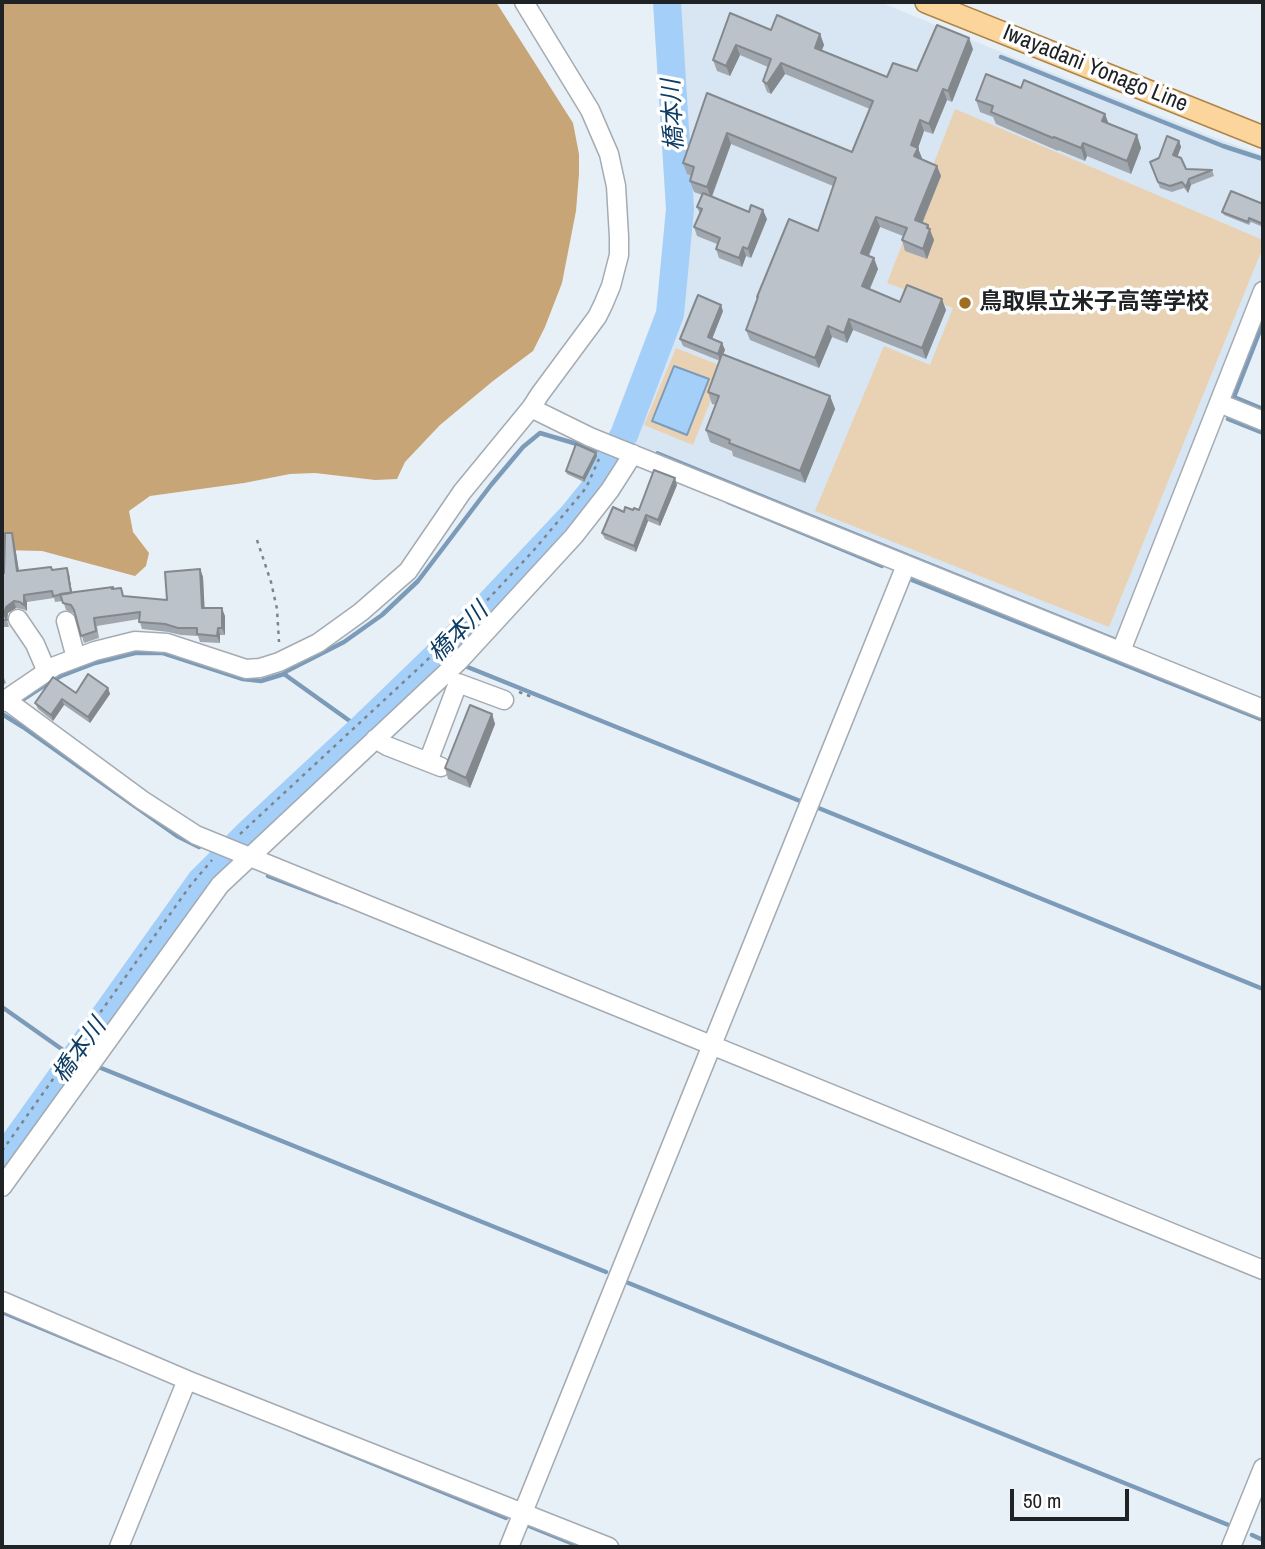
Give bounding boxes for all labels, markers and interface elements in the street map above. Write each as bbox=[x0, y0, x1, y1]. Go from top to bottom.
street label: Iwayadani Yonago Line bbox=[999, 19, 1191, 119]
water label: 橋本川 bbox=[658, 78, 690, 152]
place label: 鳥取県立米子高等学校 bbox=[979, 289, 1209, 317]
marker: 鳥取県立米子高等学校 bbox=[957, 295, 973, 311]
water label: 橋本川 bbox=[423, 597, 495, 669]
water label: 橋本川 bbox=[47, 1013, 113, 1089]
scale bar bbox=[1013, 1476, 1132, 1520]
text: 50 m bbox=[1023, 1486, 1061, 1515]

